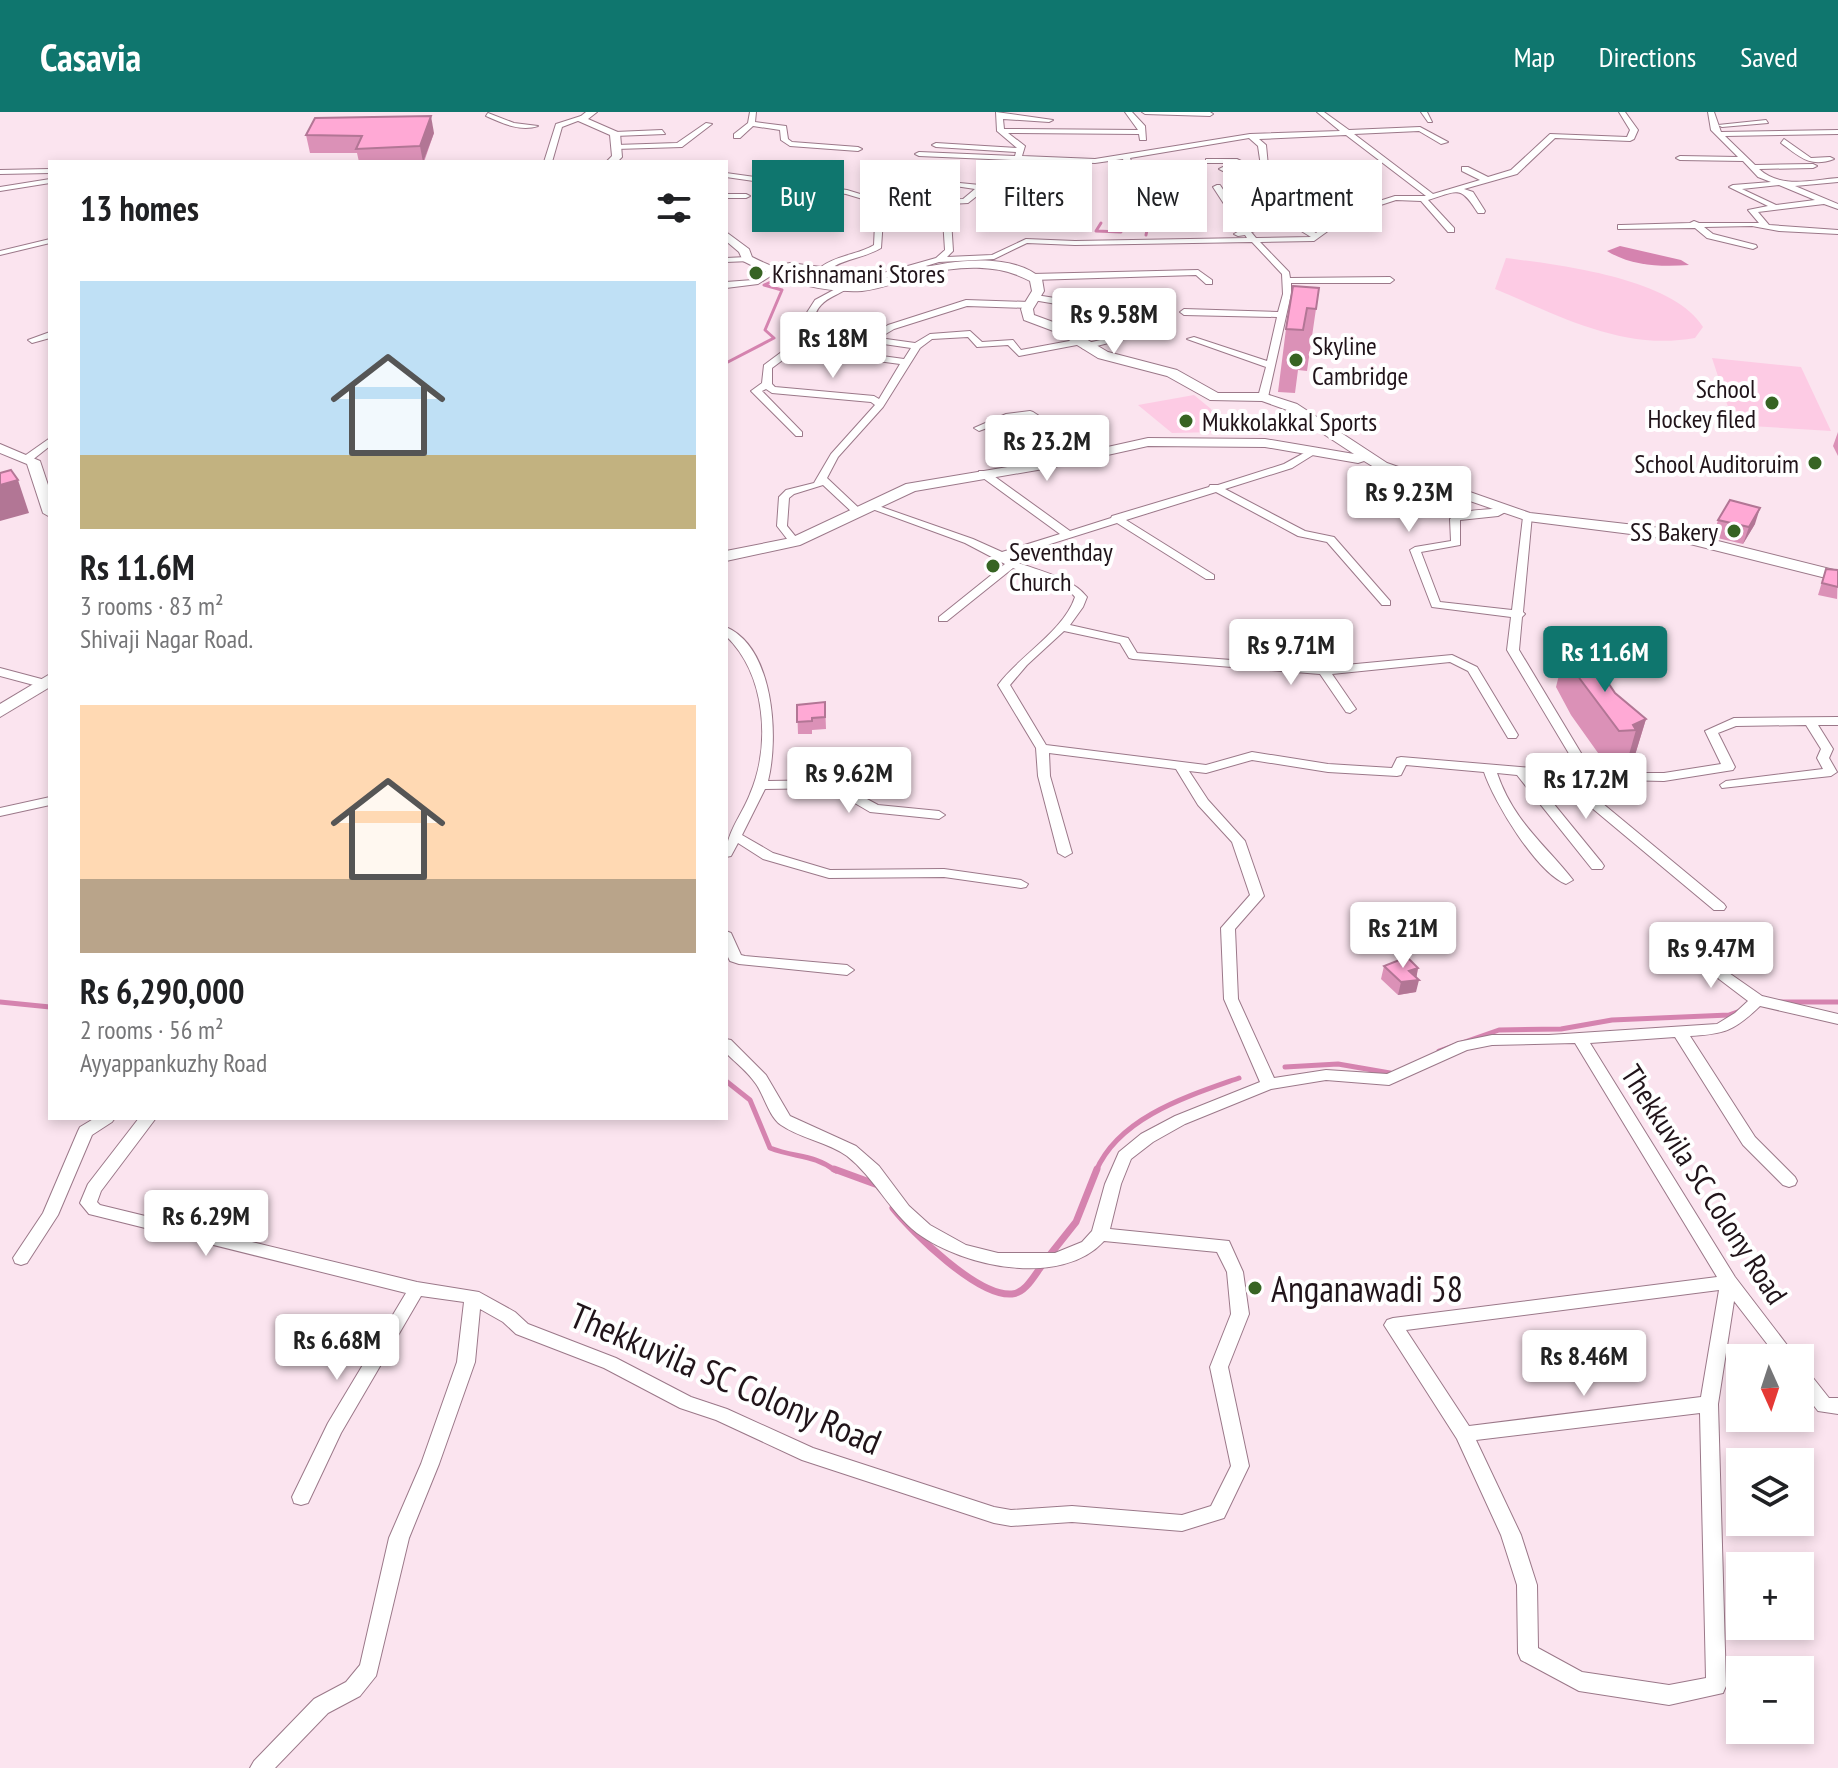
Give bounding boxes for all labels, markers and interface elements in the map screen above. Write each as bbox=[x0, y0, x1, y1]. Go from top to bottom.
text: Casavia bbox=[40, 32, 141, 81]
text: Map bbox=[1514, 38, 1555, 75]
text: Directions bbox=[1599, 38, 1696, 75]
text: Saved bbox=[1740, 38, 1798, 75]
chip: Buy bbox=[752, 160, 844, 232]
chip: Rent bbox=[860, 160, 960, 232]
chip: Filters bbox=[976, 160, 1092, 232]
chip: New bbox=[1108, 160, 1207, 232]
chip: Apartment bbox=[1223, 160, 1382, 232]
text: 13 homes bbox=[80, 186, 199, 230]
icon: filters bbox=[652, 186, 696, 230]
place label: Krishnamani Stores bbox=[772, 257, 945, 290]
marker: Krishnamani Stores bbox=[747, 264, 765, 282]
pin: Rs 9.58M bbox=[1031, 288, 1197, 356]
text: Rs 9.58M bbox=[1070, 297, 1158, 330]
pin: Rs 18M bbox=[768, 312, 898, 380]
text: Rs 18M bbox=[798, 321, 868, 354]
place label: Skyline Cambridge bbox=[1312, 329, 1408, 392]
icon: home bbox=[316, 333, 460, 477]
marker: Skyline Cambridge bbox=[1287, 351, 1305, 369]
place label: School Hockey filed bbox=[1648, 372, 1756, 435]
marker: School Hockey filed bbox=[1763, 394, 1781, 412]
place label: Mukkolakkal Sports bbox=[1202, 405, 1377, 438]
marker: Mukkolakkal Sports bbox=[1177, 412, 1195, 430]
pin: Rs 23.2M bbox=[964, 415, 1130, 483]
text: Rs 23.2M bbox=[1003, 424, 1091, 457]
place label: School Auditoruim bbox=[1634, 447, 1799, 480]
marker: School Auditoruim bbox=[1806, 454, 1824, 472]
pin: Rs 9.23M bbox=[1326, 466, 1492, 534]
text: Rs 9.23M bbox=[1365, 475, 1453, 508]
place label: SS Bakery bbox=[1630, 515, 1718, 548]
marker: SS Bakery bbox=[1725, 522, 1743, 540]
place label: Seventhday Church bbox=[1009, 535, 1113, 598]
text: Rs 11.6M bbox=[80, 545, 195, 589]
marker: Seventhday Church bbox=[984, 557, 1002, 575]
text: 3 rooms · 83 m² bbox=[80, 589, 224, 622]
pin: Rs 9.71M bbox=[1208, 619, 1374, 687]
text: Shivaji Nagar Road. bbox=[80, 622, 253, 655]
pin: Rs 11.6M bbox=[1522, 626, 1688, 694]
text: Rs 9.71M bbox=[1247, 628, 1335, 661]
text: Rs 11.6M bbox=[1561, 635, 1649, 668]
pin: Rs 9.62M bbox=[766, 747, 932, 815]
pin: Rs 17.2M bbox=[1503, 753, 1669, 821]
text: Rs 9.62M bbox=[805, 756, 893, 789]
icon: home bbox=[316, 757, 460, 901]
text: Rs 17.2M bbox=[1544, 762, 1628, 795]
pin: Rs 21M bbox=[1338, 902, 1468, 970]
text: Rs 21M bbox=[1368, 911, 1438, 944]
pin: Rs 9.47M bbox=[1628, 922, 1794, 990]
text: Rs 9.47M bbox=[1667, 931, 1755, 964]
text: Rs 6,290,000 bbox=[80, 969, 244, 1013]
text: 2 rooms · 56 m² bbox=[80, 1013, 224, 1046]
text: Ayyappankuzhy Road bbox=[80, 1046, 267, 1079]
street label: Thekkuvila SC Colony Road bbox=[1613, 1057, 1797, 1311]
pin: Rs 6.29M bbox=[123, 1190, 289, 1258]
text: Rs 6.29M bbox=[162, 1199, 250, 1232]
place label: Anganawadi 58 bbox=[1271, 1265, 1463, 1312]
marker: Anganawadi 58 bbox=[1246, 1279, 1264, 1297]
street label: Thekkuvila SC Colony Road bbox=[563, 1291, 889, 1465]
pin: Rs 6.68M bbox=[254, 1314, 420, 1382]
text: Rs 6.68M bbox=[293, 1323, 381, 1356]
pin: Rs 8.46M bbox=[1501, 1330, 1667, 1398]
text: Rs 8.46M bbox=[1540, 1339, 1628, 1372]
north arrow bbox=[1726, 1344, 1814, 1432]
map controls bbox=[1726, 1344, 1814, 1744]
button: layers bbox=[1726, 1448, 1814, 1536]
button: + bbox=[1726, 1552, 1814, 1640]
button: − bbox=[1726, 1656, 1814, 1744]

